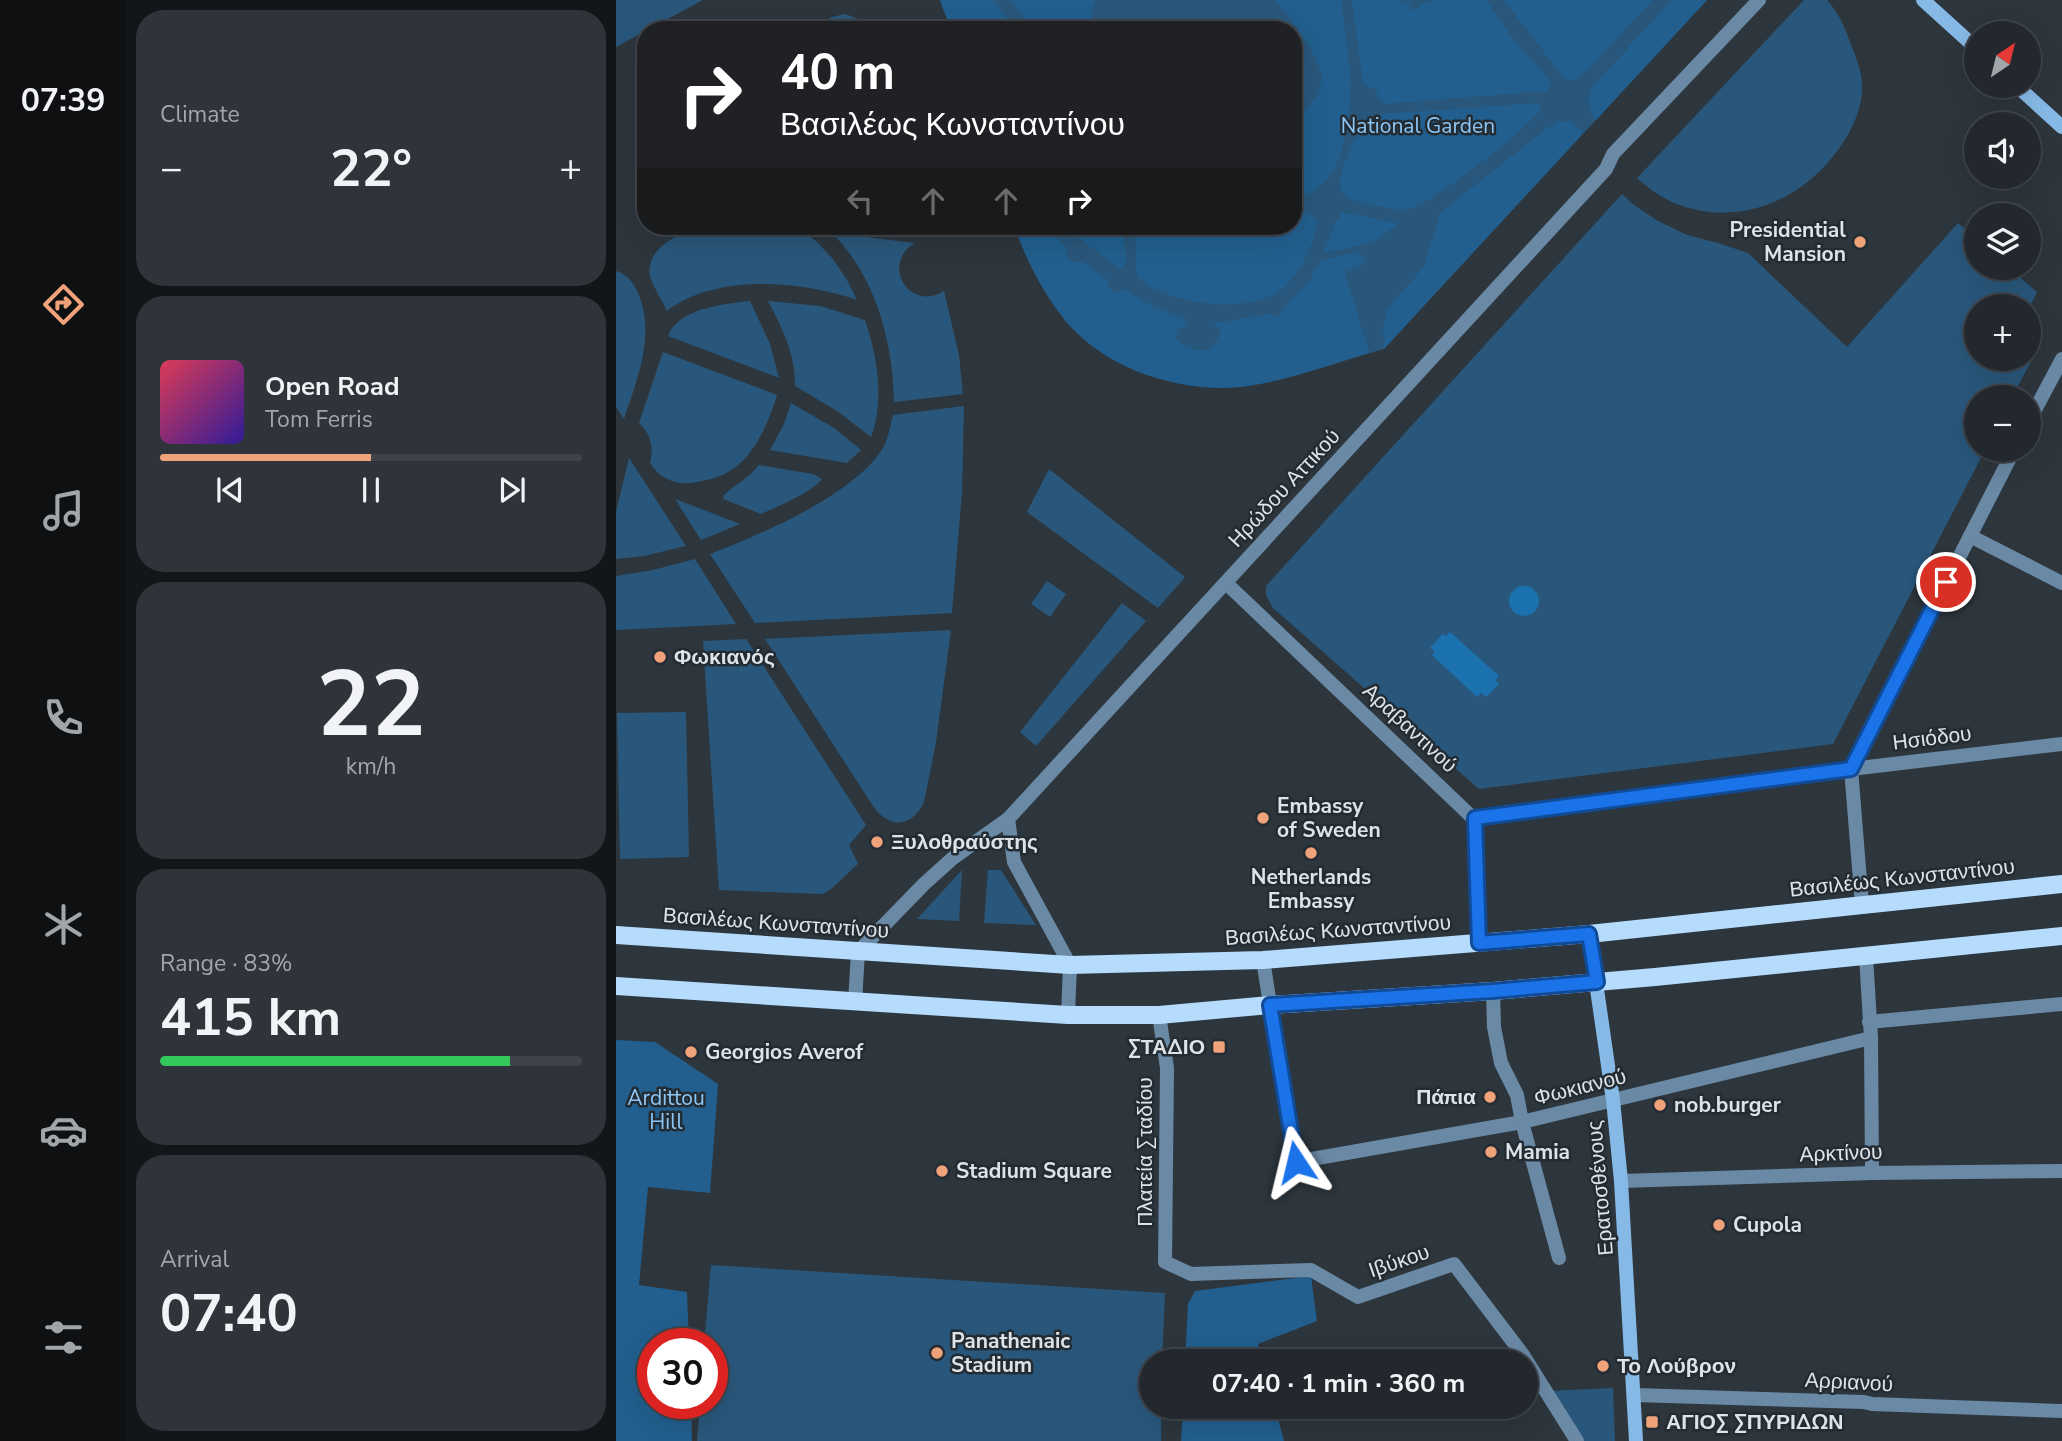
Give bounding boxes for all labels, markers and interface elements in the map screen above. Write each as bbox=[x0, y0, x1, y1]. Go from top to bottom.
north arrow bbox=[1964, 21, 2040, 98]
map controls bbox=[1964, 21, 2041, 462]
text: 40 m bbox=[780, 39, 895, 106]
icon: right bbox=[665, 49, 756, 140]
text: 07:39 bbox=[21, 79, 105, 122]
text: Climate bbox=[160, 99, 240, 130]
text: Βασιλέως Κωνσταντίνου bbox=[780, 103, 1125, 146]
park label: National Garden bbox=[1341, 112, 1495, 140]
button: sound bbox=[1964, 112, 2041, 189]
text: 22° bbox=[330, 133, 412, 204]
text: − bbox=[160, 143, 183, 194]
text: + bbox=[559, 143, 582, 194]
icon: left bbox=[841, 182, 879, 220]
icon: ahead bbox=[914, 182, 952, 220]
icon: ahead bbox=[987, 182, 1025, 220]
icon: right bbox=[1060, 182, 1098, 220]
button: layers bbox=[1964, 203, 2041, 280]
place label: Presidential Mansion bbox=[1730, 216, 1846, 268]
marker: Presidential Mansion bbox=[1852, 234, 1868, 250]
icon: directions bbox=[39, 280, 88, 329]
button: + bbox=[1964, 294, 2041, 371]
text: Open Road bbox=[265, 369, 400, 404]
button: − bbox=[1964, 385, 2041, 462]
text: Tom Ferris bbox=[265, 404, 373, 435]
street label: Ηρώδου Αττικού bbox=[1222, 423, 1346, 553]
icon: previous bbox=[211, 471, 249, 509]
icon: pause bbox=[352, 471, 390, 509]
icon: next bbox=[493, 471, 531, 509]
icon: music bbox=[39, 486, 88, 535]
pin bbox=[1916, 552, 1976, 612]
icon: arrive bbox=[1927, 563, 1965, 601]
text: 22 bbox=[316, 643, 426, 767]
place label: Φωκιανός bbox=[674, 643, 775, 671]
marker: Φωκιανός bbox=[652, 649, 668, 665]
street label: Αραβαντινού bbox=[1357, 677, 1463, 779]
icon: phone bbox=[39, 693, 88, 742]
street label: Ησιόδου bbox=[1891, 719, 1973, 757]
text: km/h bbox=[346, 751, 396, 782]
place label: Embassy of Sweden bbox=[1277, 792, 1381, 844]
marker: Embassy of Sweden bbox=[1255, 810, 1271, 826]
place label: Ξυλοθραύστης bbox=[891, 828, 1038, 856]
marker: Ξυλοθραύστης bbox=[869, 834, 885, 850]
marker: Netherlands Embassy bbox=[1303, 845, 1319, 861]
street label: Βασιλέως Κωνσταντίνου bbox=[1788, 852, 2016, 904]
place label: Netherlands Embassy bbox=[1251, 863, 1371, 915]
icon: climate bbox=[39, 900, 88, 949]
street label: Βασιλέως Κωνσταντίνου bbox=[662, 901, 890, 945]
street label: Βασιλέως Κωνσταντίνου bbox=[1224, 908, 1452, 952]
text: Range · 83% bbox=[160, 948, 292, 979]
text: 415 km bbox=[160, 982, 341, 1053]
place label: ΣΤΑΔΙΟ bbox=[1128, 1033, 1205, 1061]
place label: Georgios Averof bbox=[705, 1038, 863, 1066]
marker: ΣΤΑΔΙΟ bbox=[1211, 1039, 1227, 1055]
marker: Georgios Averof bbox=[683, 1044, 699, 1060]
street label: Φωκιανού bbox=[1531, 1062, 1629, 1112]
street label: Πλατεία Σταδίου bbox=[1131, 1077, 1159, 1227]
place label: Πάπια bbox=[1416, 1083, 1476, 1111]
park label: Ardittou Hill bbox=[627, 1084, 705, 1136]
marker: Πάπια bbox=[1482, 1089, 1498, 1105]
place label: nob.burger bbox=[1674, 1091, 1782, 1119]
marker: nob.burger bbox=[1652, 1097, 1668, 1113]
icon: car bbox=[39, 1106, 88, 1155]
street label: Ερατοσθένους bbox=[1580, 1119, 1620, 1257]
position arrow bbox=[1259, 1125, 1333, 1199]
place label: Mamia bbox=[1505, 1138, 1570, 1166]
street label: Αρκτίνου bbox=[1799, 1138, 1883, 1168]
marker: Mamia bbox=[1483, 1144, 1499, 1160]
place label: Stadium Square bbox=[956, 1157, 1112, 1185]
marker: Stadium Square bbox=[934, 1163, 950, 1179]
place label: Cupola bbox=[1733, 1211, 1802, 1239]
marker: Cupola bbox=[1711, 1217, 1727, 1233]
street label: Ιβύκου bbox=[1365, 1238, 1433, 1284]
text: Arrival bbox=[160, 1244, 229, 1275]
text: 07:40 bbox=[160, 1278, 298, 1349]
icon: filters bbox=[39, 1313, 88, 1362]
place label: Panathenaic Stadium bbox=[951, 1327, 1070, 1379]
speed limit sign: 30 bbox=[637, 1328, 728, 1419]
marker: Panathenaic Stadium bbox=[929, 1345, 945, 1361]
place label: Το Λούβρον bbox=[1617, 1352, 1736, 1380]
marker: Το Λούβρον bbox=[1595, 1358, 1611, 1374]
text: 07:40 · 1 min · 360 m bbox=[1212, 1366, 1465, 1401]
street label: Αρριανού bbox=[1804, 1366, 1894, 1398]
place label: ΑΓΙΟΣ ΣΠΥΡΙΔΩΝ bbox=[1666, 1408, 1843, 1436]
marker: ΑΓΙΟΣ ΣΠΥΡΙΔΩΝ bbox=[1644, 1414, 1660, 1430]

